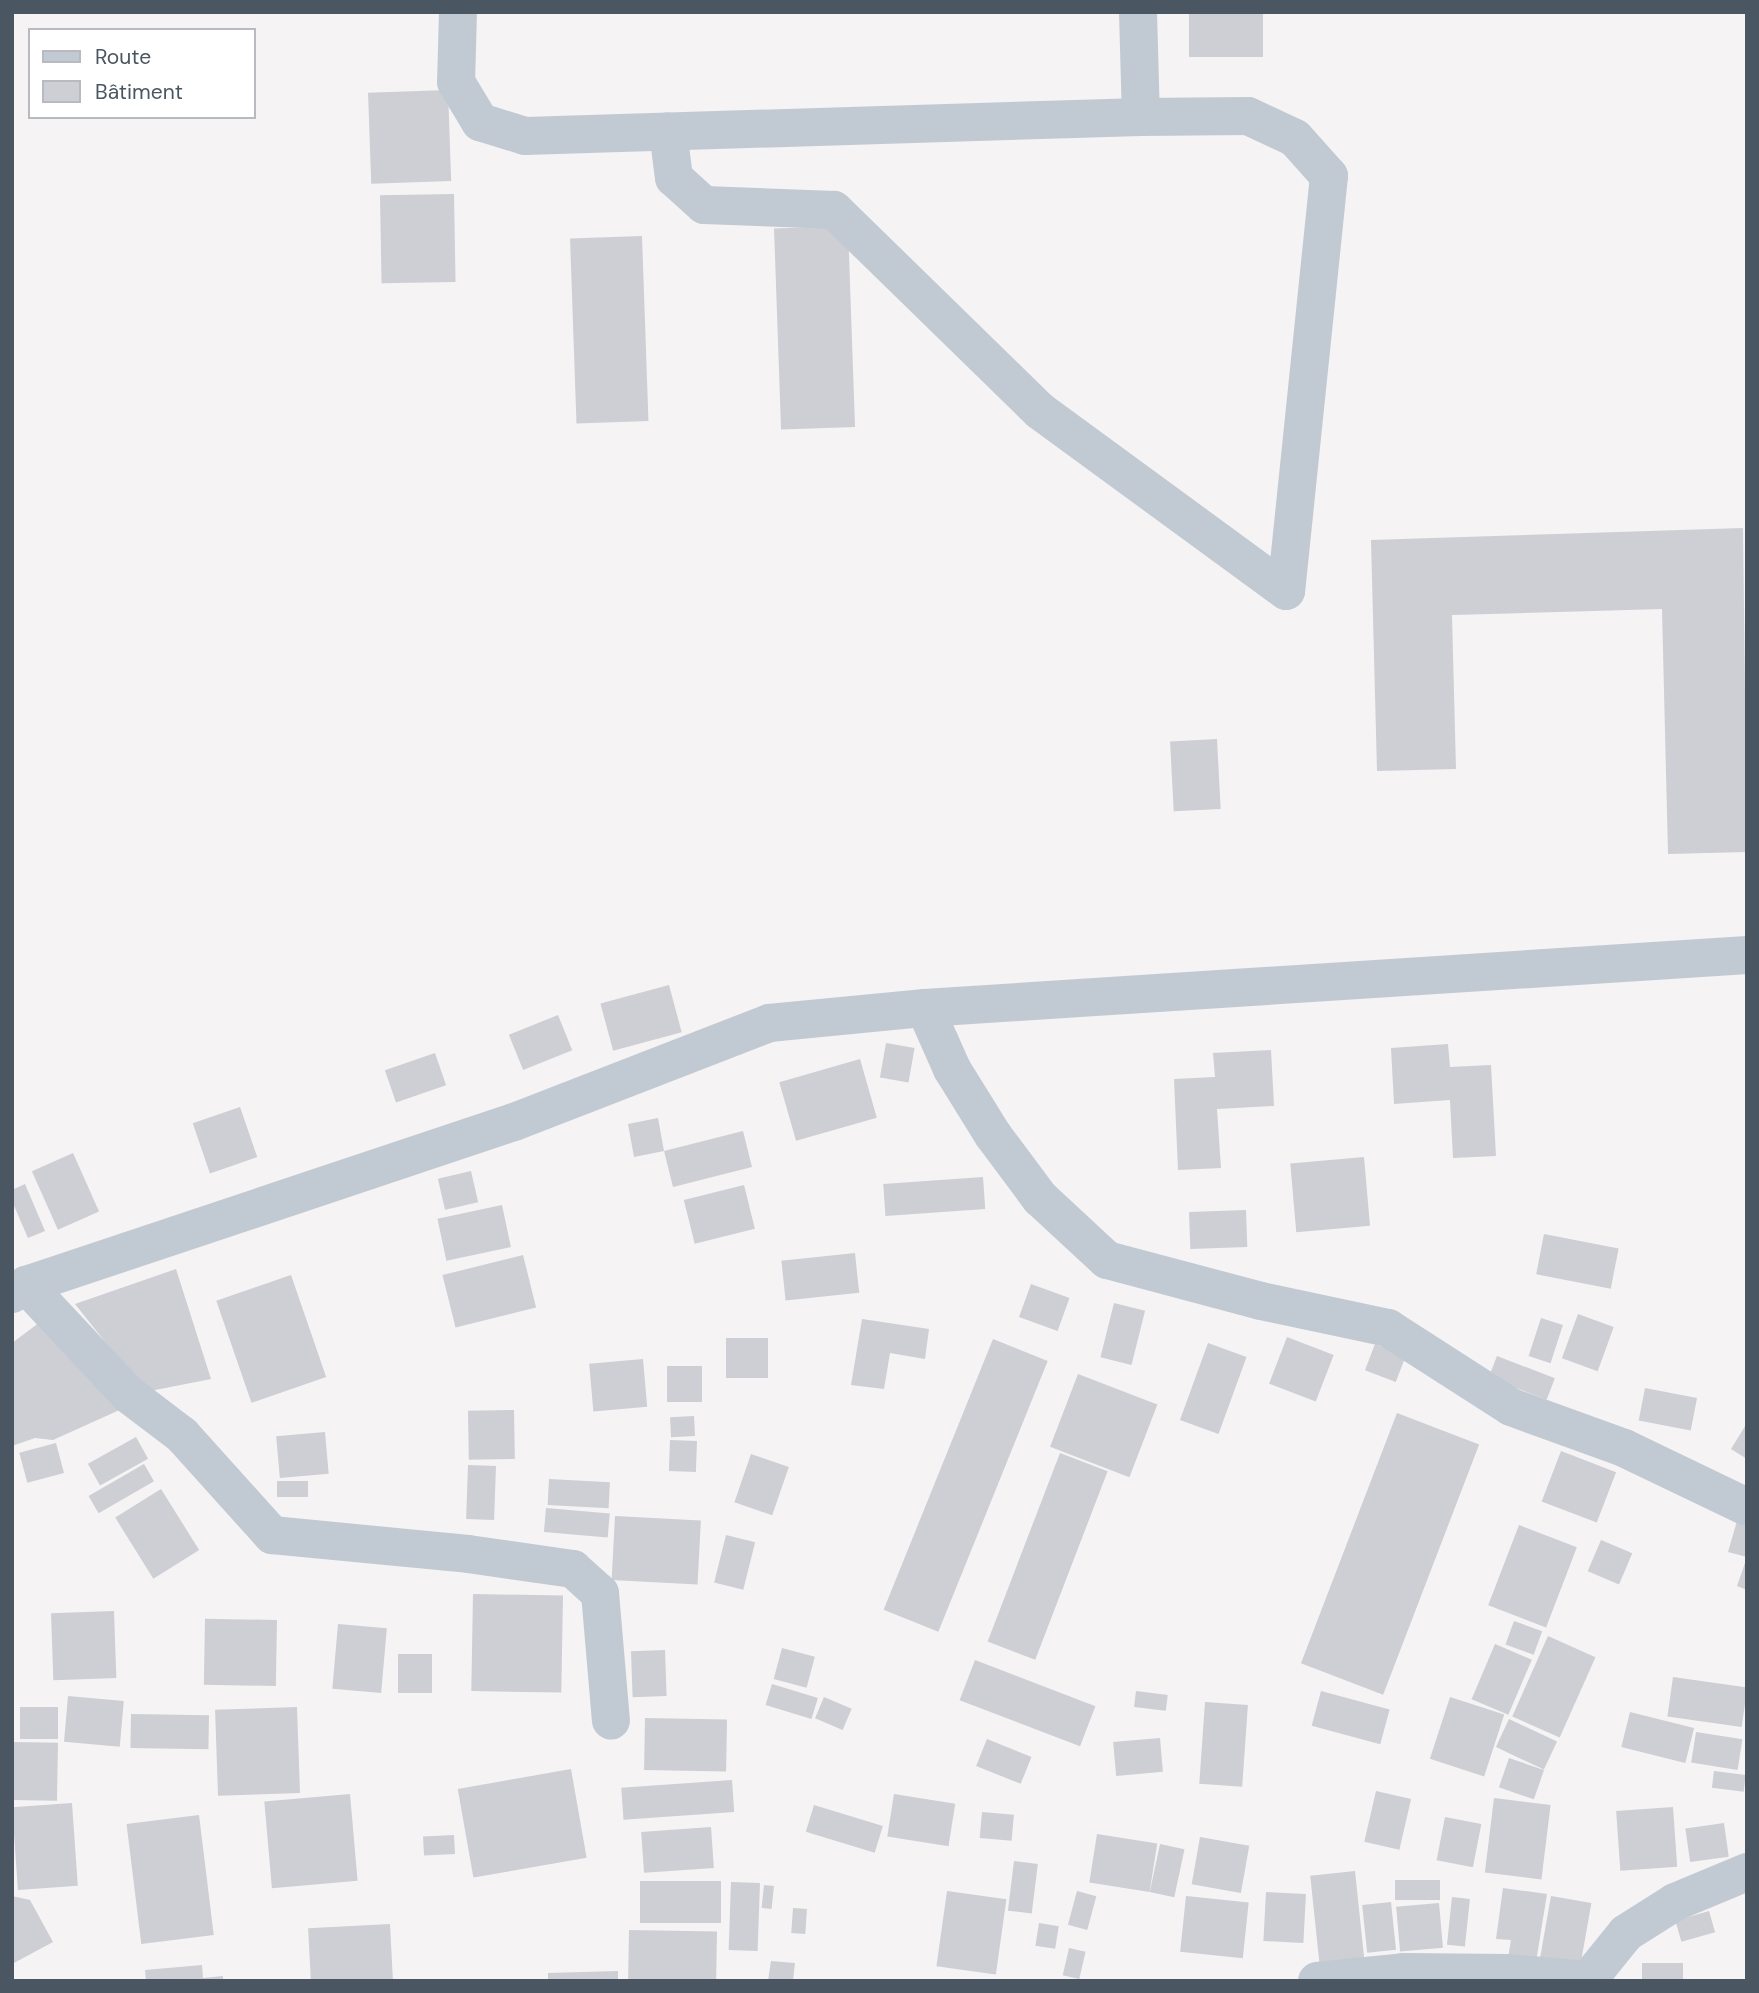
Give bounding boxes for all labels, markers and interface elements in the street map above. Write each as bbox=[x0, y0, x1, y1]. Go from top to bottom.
legend bbox=[28, 28, 256, 119]
text: Route bbox=[95, 43, 151, 71]
text: Bâtiment bbox=[95, 78, 183, 106]

